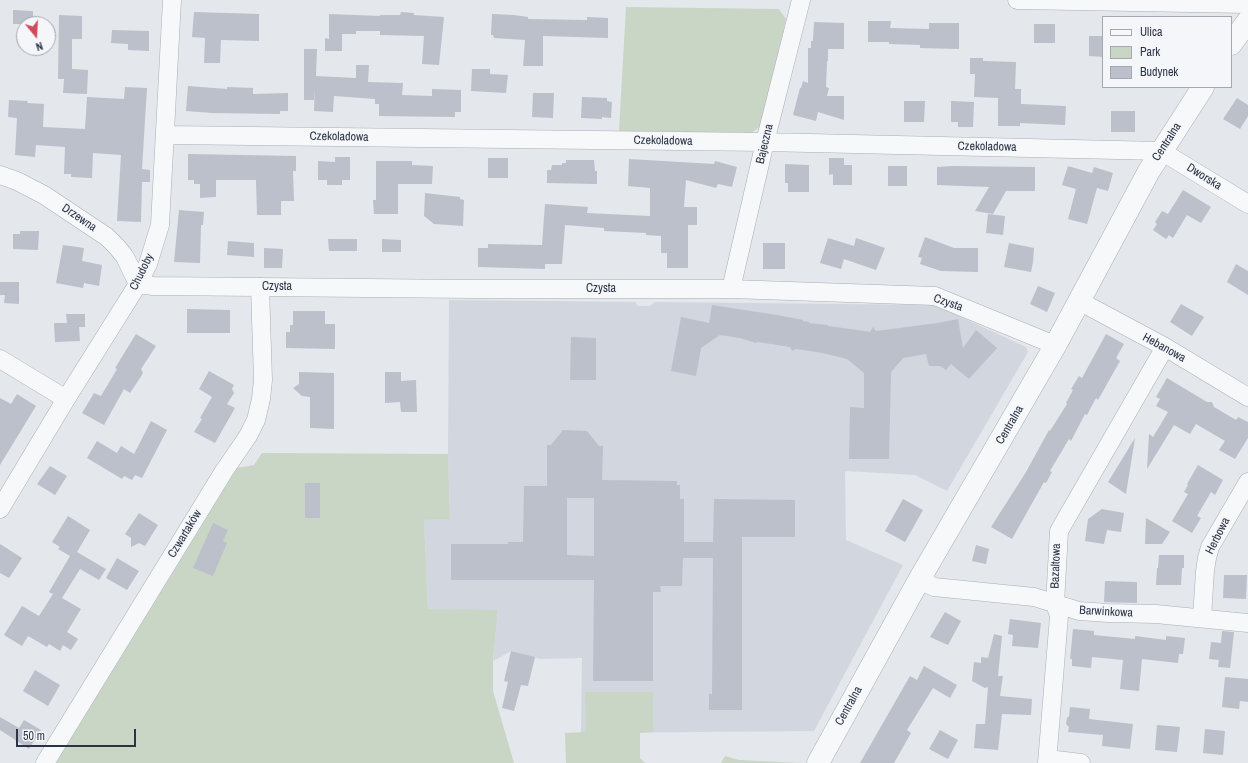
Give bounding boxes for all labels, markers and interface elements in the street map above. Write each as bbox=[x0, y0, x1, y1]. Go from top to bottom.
north arrow bbox=[16, 16, 56, 56]
legend bbox=[1102, 16, 1232, 88]
text: Ulica bbox=[1140, 24, 1162, 40]
text: N bbox=[34, 39, 45, 54]
text: Park bbox=[1140, 44, 1160, 60]
text: Budynek bbox=[1140, 64, 1178, 80]
street label: Centralna bbox=[1149, 120, 1185, 164]
street label: Bajeczna bbox=[753, 123, 777, 165]
street label: Czekoladowa bbox=[309, 129, 369, 145]
street label: Czekoladowa bbox=[633, 133, 693, 149]
street label: Czekoladowa bbox=[957, 139, 1017, 155]
street label: Dworska bbox=[1184, 161, 1224, 193]
street label: Drzewna bbox=[59, 201, 99, 235]
street label: Chudoby bbox=[127, 251, 157, 293]
street label: Czysta bbox=[262, 280, 292, 294]
street label: Czysta bbox=[586, 282, 616, 296]
street label: Czysta bbox=[931, 291, 965, 315]
street label: Hebanowa bbox=[1140, 330, 1188, 366]
street label: Centralna bbox=[993, 403, 1027, 447]
street label: Czwartaków bbox=[165, 507, 205, 561]
street label: Herbowa bbox=[1203, 515, 1233, 557]
street label: Bazaltowa bbox=[1048, 543, 1064, 589]
street label: Barwinkowa bbox=[1079, 603, 1133, 621]
street label: Centralna bbox=[832, 684, 866, 728]
scale bar bbox=[18, 721, 138, 747]
text: 50 m bbox=[23, 728, 45, 744]

